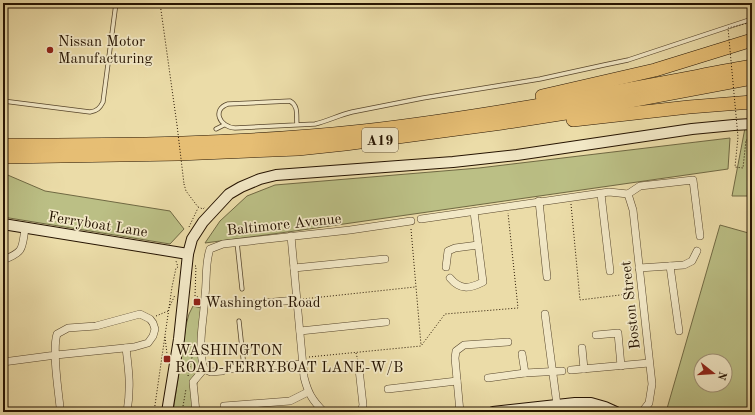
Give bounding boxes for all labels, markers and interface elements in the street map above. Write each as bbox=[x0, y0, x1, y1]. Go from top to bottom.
place label: Nissan Motor Manufacturing bbox=[58, 35, 153, 67]
marker: Nissan Motor Manufacturing bbox=[45, 45, 55, 55]
road number: A19 bbox=[362, 128, 398, 152]
street label: Ferryboat Lane bbox=[47, 210, 149, 241]
street label: Baltimore Avenue bbox=[226, 212, 342, 239]
street label: Boston Street bbox=[619, 260, 644, 350]
place label: Washington Road bbox=[205, 296, 321, 311]
marker: Washington Road bbox=[192, 297, 202, 307]
place label: WASHINGTON ROAD-FERRYBOAT LANE-W/B bbox=[175, 344, 403, 376]
north arrow bbox=[693, 353, 733, 393]
marker: WASHINGTON ROAD-FERRYBOAT LANE-W/B bbox=[162, 354, 172, 364]
text: N bbox=[714, 370, 728, 382]

